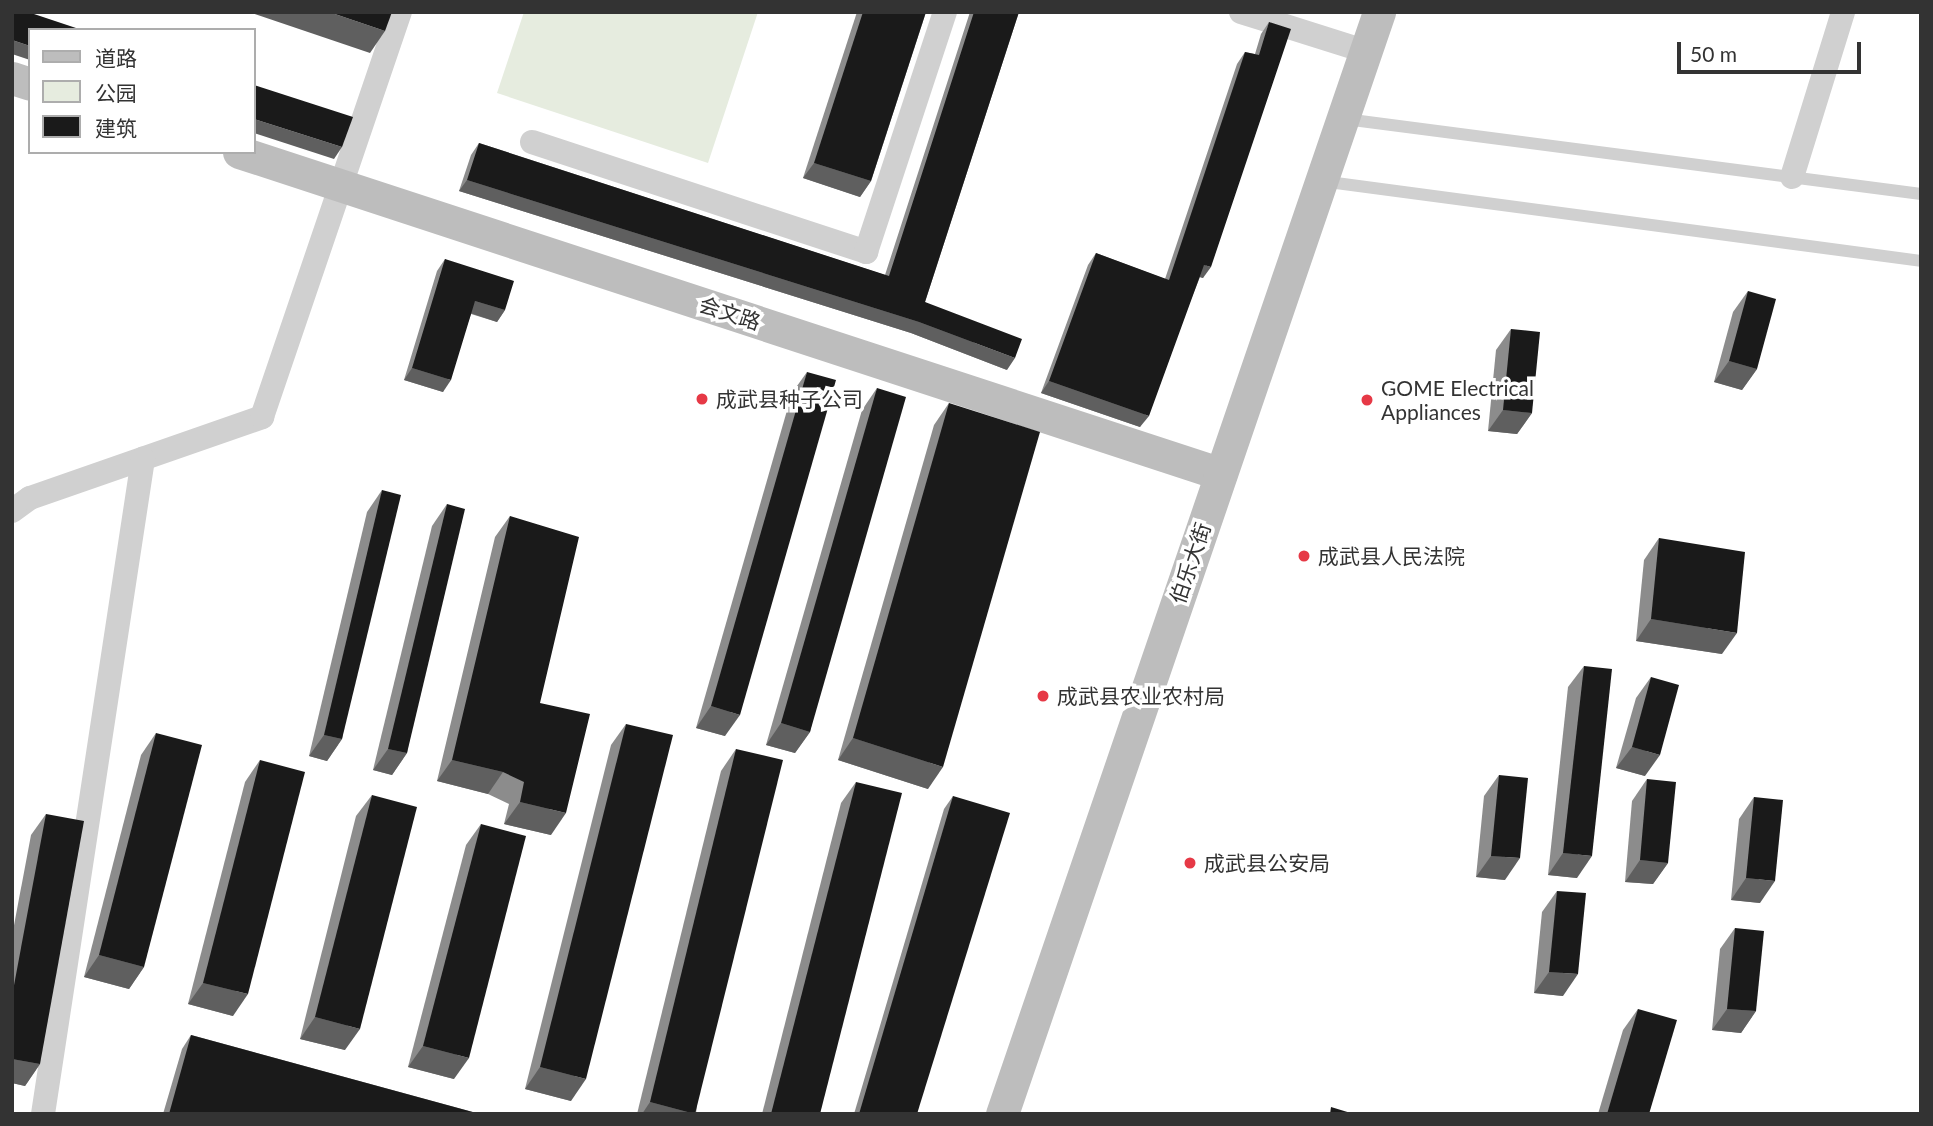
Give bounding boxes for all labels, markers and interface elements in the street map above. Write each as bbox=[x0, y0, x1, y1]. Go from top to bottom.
legend bbox=[28, 28, 256, 154]
scale bar bbox=[1681, 28, 1865, 72]
text: 50 m bbox=[1690, 41, 1737, 66]
text: 道路 bbox=[95, 45, 137, 70]
text: 公园 bbox=[95, 80, 137, 105]
text: 建筑 bbox=[95, 115, 137, 140]
street label: 会文路 bbox=[696, 291, 764, 335]
place label: GOME Electrical Appliances bbox=[1381, 375, 1534, 425]
place label: 成武县种子公司 bbox=[716, 386, 863, 412]
marker: 成武县种子公司 bbox=[694, 391, 710, 407]
marker: GOME Electrical Appliances bbox=[1359, 392, 1375, 408]
street label: 伯乐大街 bbox=[1164, 519, 1216, 607]
place label: 成武县人民法院 bbox=[1318, 543, 1465, 569]
marker: 成武县人民法院 bbox=[1296, 548, 1312, 564]
place label: 成武县农业农村局 bbox=[1057, 683, 1225, 709]
marker: 成武县农业农村局 bbox=[1035, 688, 1051, 704]
place label: 成武县公安局 bbox=[1204, 850, 1330, 876]
marker: 成武县公安局 bbox=[1182, 855, 1198, 871]

